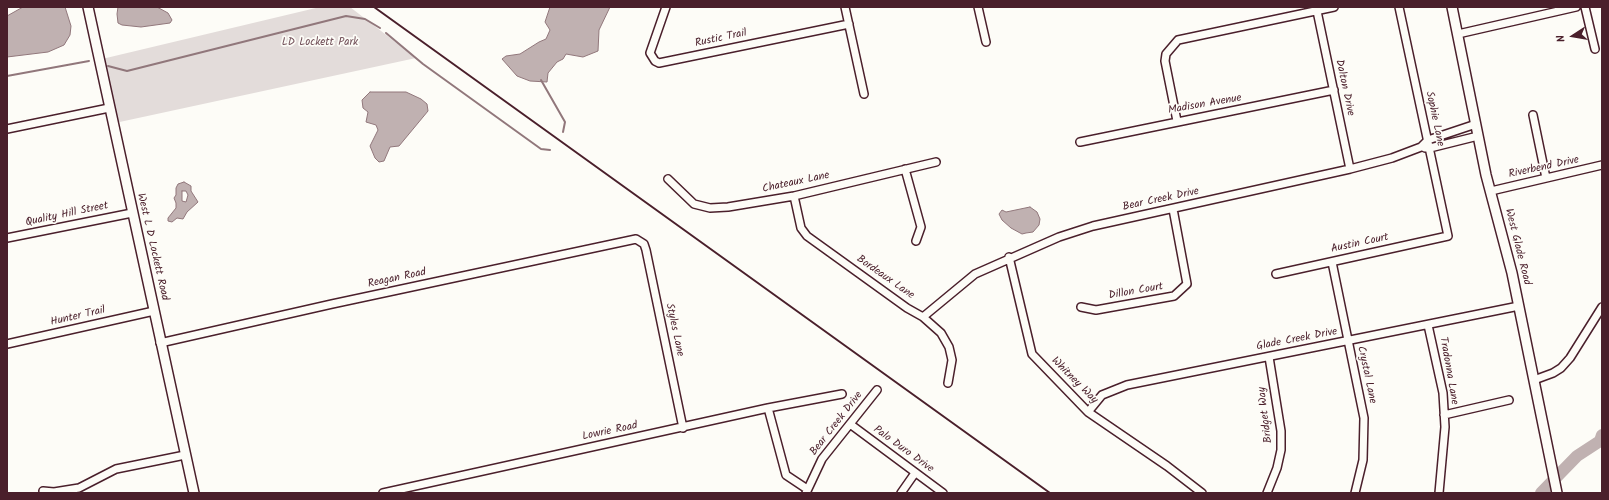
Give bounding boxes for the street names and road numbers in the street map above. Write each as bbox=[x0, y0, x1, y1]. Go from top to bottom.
street label: Rustic Trail bbox=[694, 27, 748, 51]
street label: Dalton Drive bbox=[1332, 59, 1356, 117]
street label: Sophie Lane bbox=[1422, 90, 1446, 148]
street label: Madison Avenue bbox=[1167, 92, 1243, 118]
street label: Riverbend Drive bbox=[1508, 154, 1580, 182]
street label: Chateaux Lane bbox=[761, 169, 831, 197]
street label: Bear Creek Drive bbox=[1122, 185, 1200, 215]
street label: West L D Lockett Road bbox=[133, 192, 171, 302]
street label: Quality Hill Street bbox=[24, 200, 110, 230]
street label: West Glade Road bbox=[1501, 207, 1533, 287]
street label: Austin Court bbox=[1330, 231, 1390, 257]
street label: Bordeaux Lane bbox=[854, 253, 916, 303]
street label: Reagan Road bbox=[367, 266, 427, 292]
street label: Dillon Court bbox=[1108, 281, 1164, 303]
street label: Styles Lane bbox=[662, 302, 686, 358]
street label: Hunter Trail bbox=[49, 304, 107, 330]
street label: Glade Creek Drive bbox=[1255, 326, 1339, 354]
street label: Tradonna Lane bbox=[1436, 336, 1460, 406]
street label: Crystal Lane bbox=[1353, 345, 1379, 405]
street label: Whitney Way bbox=[1048, 355, 1100, 407]
street label: Bridget Way bbox=[1256, 386, 1276, 444]
street label: Bear Creek Drive bbox=[808, 389, 866, 459]
street label: Lowrie Road bbox=[581, 420, 639, 444]
street label: Palo Duro Drive bbox=[870, 424, 936, 476]

